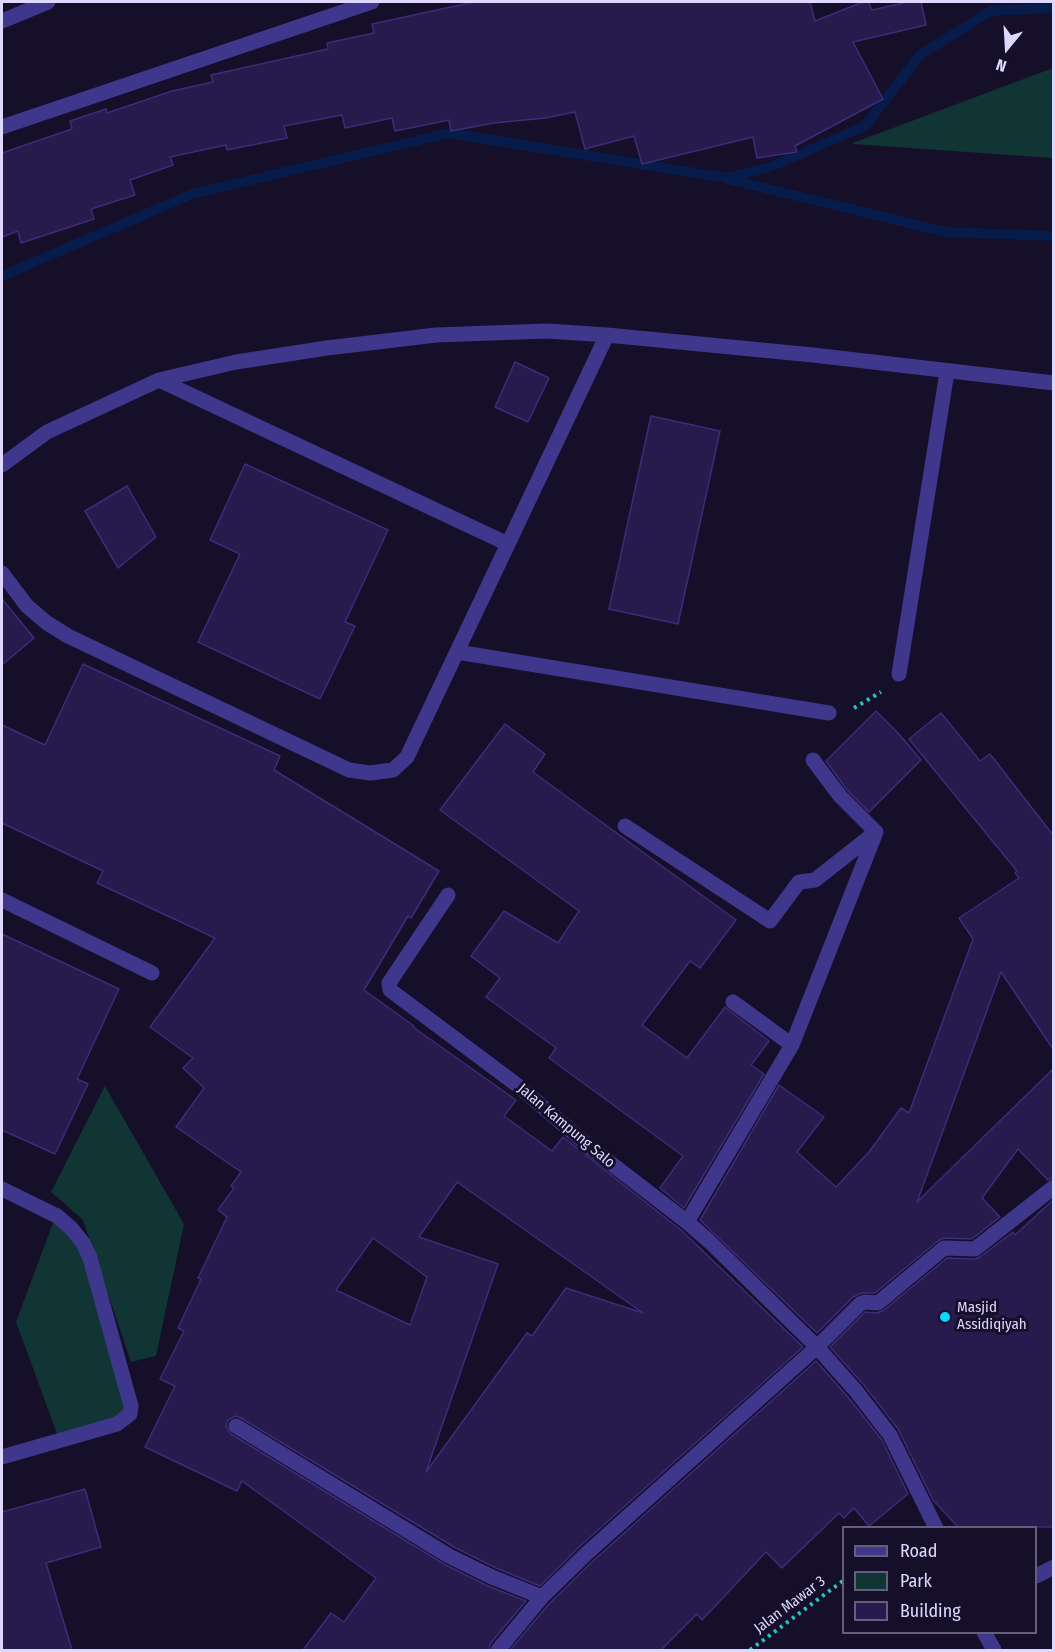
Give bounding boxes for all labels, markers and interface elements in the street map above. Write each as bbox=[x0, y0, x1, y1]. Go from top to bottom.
north arrow bbox=[977, 18, 1037, 78]
text: N bbox=[994, 55, 1009, 76]
street label: Jalan Kampung Salo bbox=[514, 1080, 618, 1172]
place label: Masjid Assidiqiyah bbox=[957, 1299, 1027, 1334]
marker: Masjid Assidiqiyah bbox=[938, 1310, 952, 1324]
legend bbox=[842, 1526, 1037, 1634]
text: Road bbox=[900, 1540, 937, 1562]
text: Park bbox=[900, 1570, 932, 1592]
street label: Jalan Mawar 3 bbox=[751, 1572, 829, 1638]
text: Building bbox=[900, 1600, 961, 1622]

